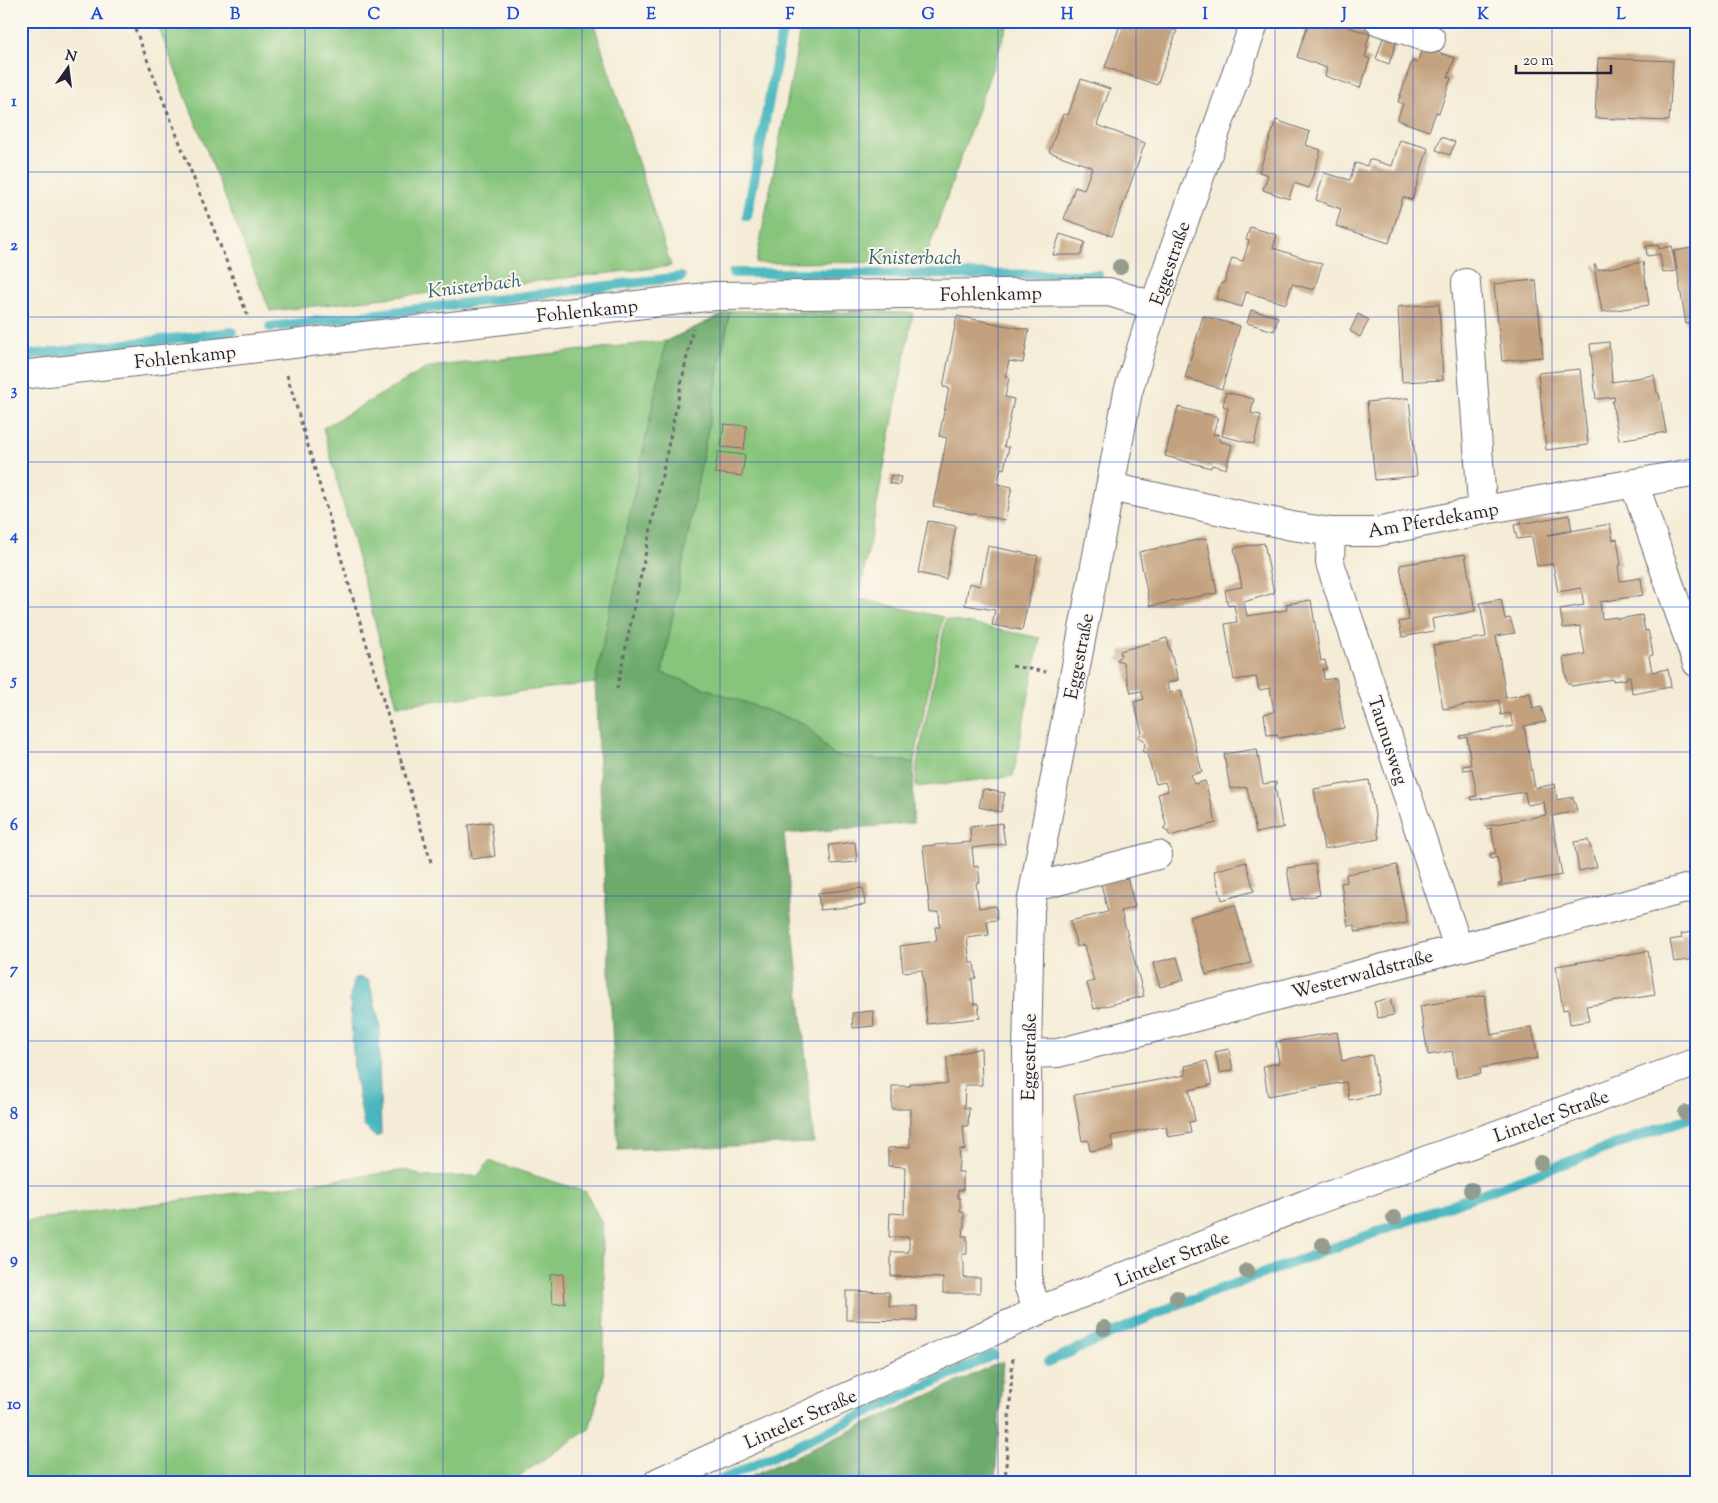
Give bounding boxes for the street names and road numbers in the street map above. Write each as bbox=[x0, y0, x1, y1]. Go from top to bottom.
street label: Eggestraße bbox=[1144, 218, 1198, 310]
street label: Fohlenkamp bbox=[940, 281, 1042, 310]
street label: Fohlenkamp bbox=[535, 294, 639, 331]
street label: Fohlenkamp bbox=[133, 340, 237, 377]
street label: Am Pferdekamp bbox=[1366, 497, 1501, 546]
street label: Eggestraße bbox=[1059, 611, 1102, 702]
street label: Taunusweg bbox=[1360, 693, 1414, 789]
street label: Westerwaldstraße bbox=[1289, 943, 1437, 1007]
street label: Eggestraße bbox=[1016, 1013, 1045, 1101]
street label: Linteler Straße bbox=[1490, 1084, 1613, 1151]
street label: Linteler Straße bbox=[1112, 1225, 1234, 1295]
street label: Linteler Straße bbox=[740, 1383, 862, 1457]

